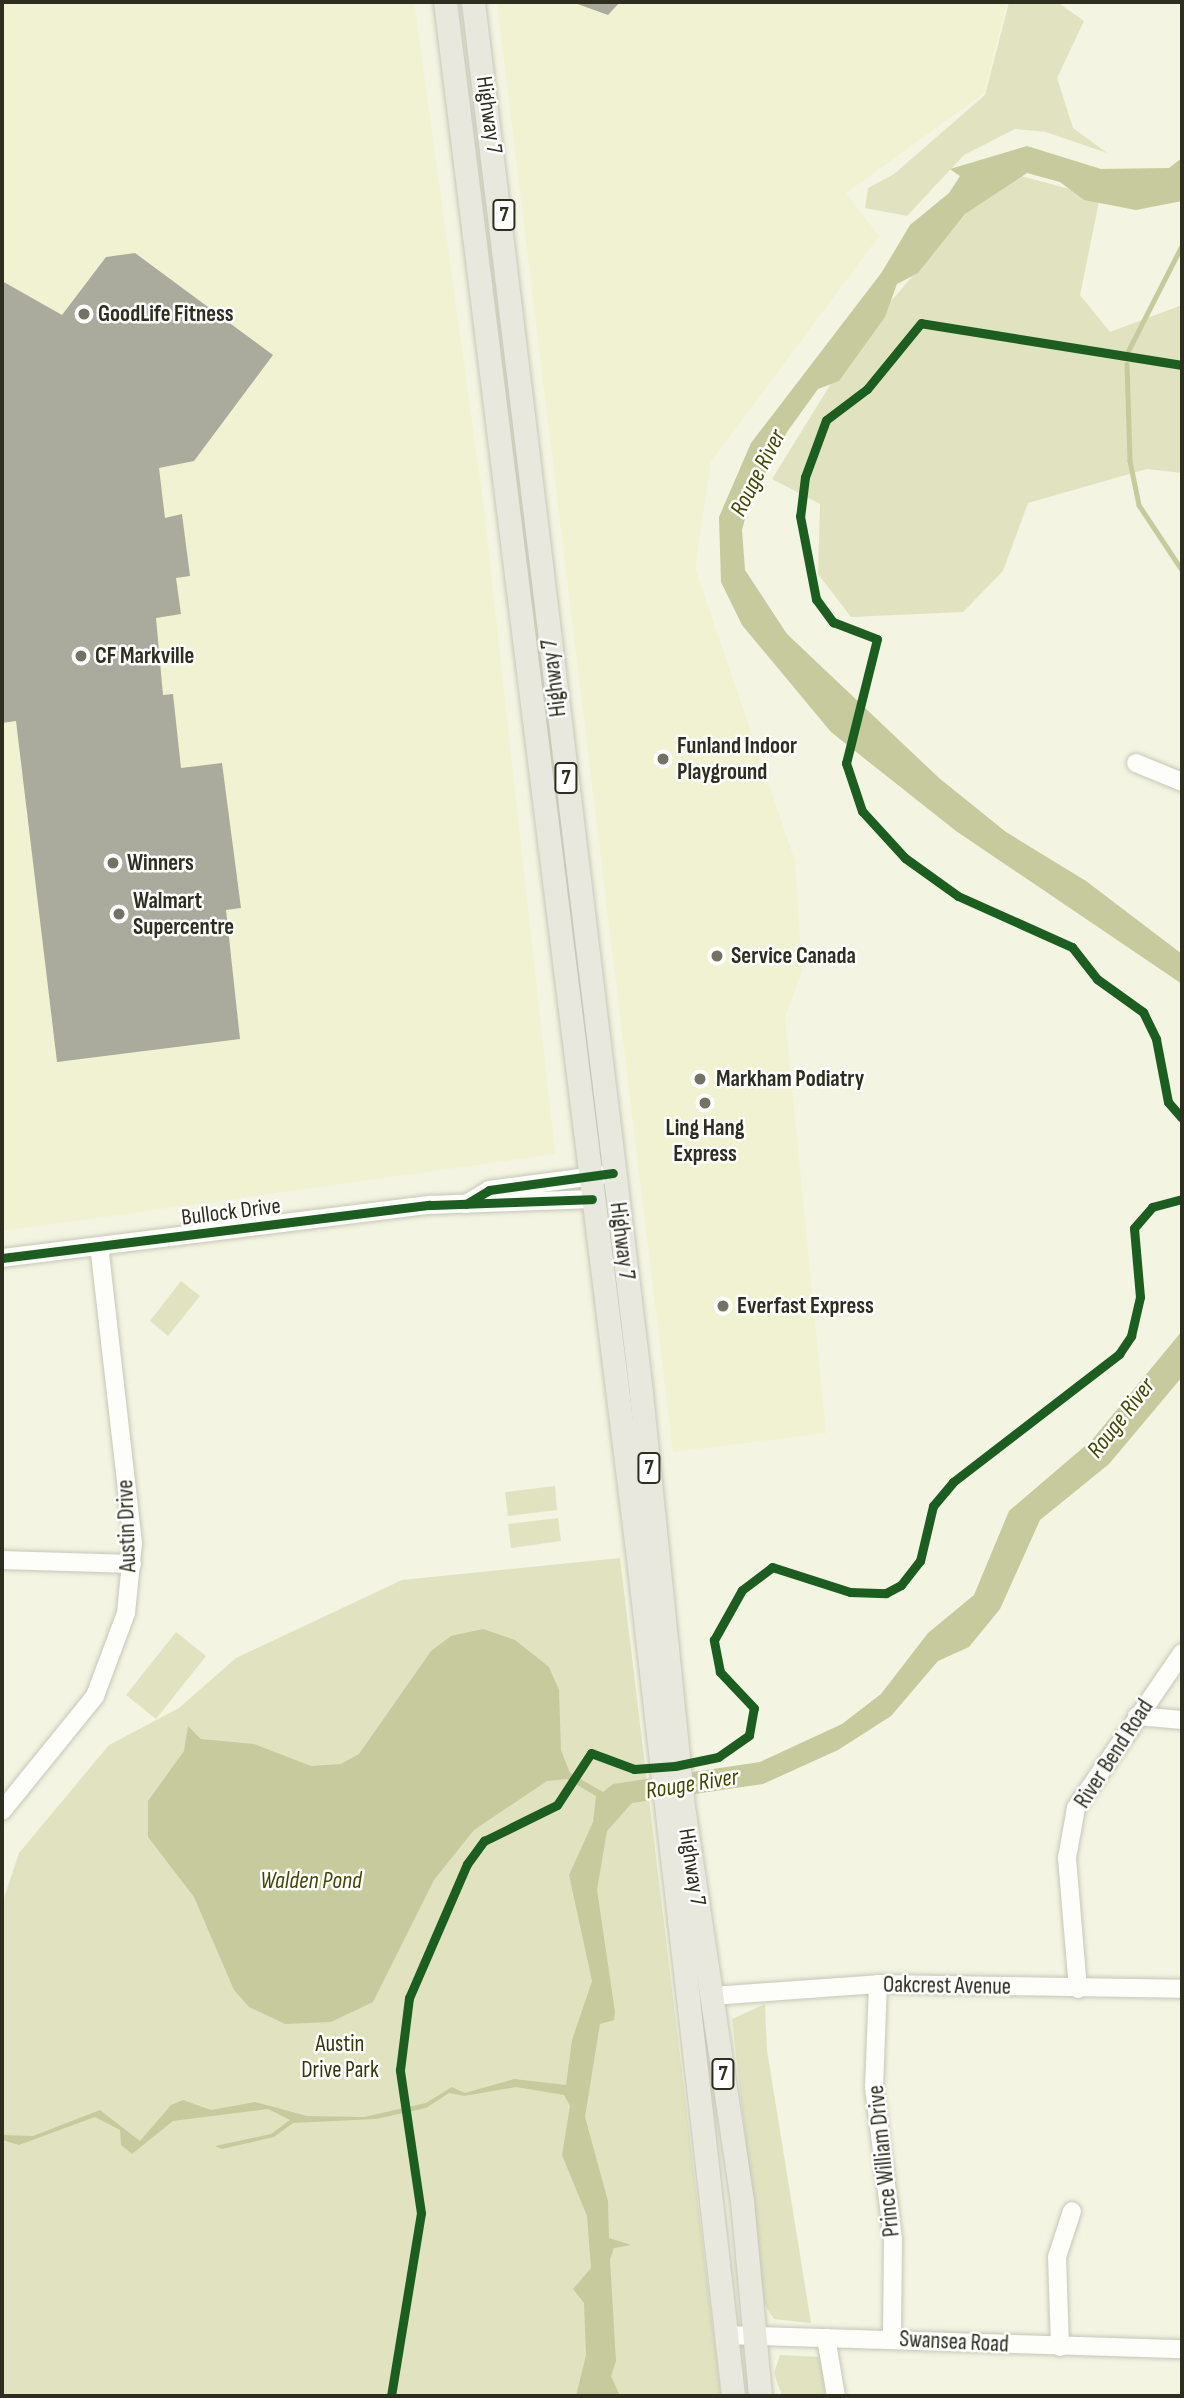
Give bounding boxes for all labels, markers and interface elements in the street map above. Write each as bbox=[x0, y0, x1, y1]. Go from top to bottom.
street label: Highway 7 bbox=[470, 74, 508, 156]
road number: 7 bbox=[492, 198, 516, 232]
place label: GoodLife Fitness bbox=[98, 300, 234, 328]
marker: GoodLife Fitness bbox=[76, 306, 92, 322]
water label: Rouge River bbox=[724, 425, 792, 521]
street label: Highway 7 bbox=[536, 638, 572, 718]
place label: CF Markville bbox=[95, 642, 194, 670]
marker: CF Markville bbox=[73, 648, 89, 664]
place label: Funland Indoor Playground bbox=[677, 732, 797, 786]
marker: Funland Indoor Playground bbox=[655, 751, 671, 767]
road number: 7 bbox=[554, 760, 578, 796]
place label: Winners bbox=[127, 849, 194, 877]
marker: Winners bbox=[105, 855, 121, 871]
place label: Walmart Supercentre bbox=[133, 887, 234, 941]
marker: Walmart Supercentre bbox=[111, 906, 127, 922]
place label: Service Canada bbox=[731, 942, 856, 970]
marker: Service Canada bbox=[709, 948, 725, 964]
place label: Markham Podiatry bbox=[716, 1065, 864, 1093]
marker: Markham Podiatry bbox=[690, 1069, 710, 1089]
marker: Ling Hang Express bbox=[697, 1095, 713, 1111]
place label: Ling Hang Express bbox=[666, 1114, 744, 1168]
street label: Bullock Drive bbox=[180, 1192, 282, 1232]
street label: Highway 7 bbox=[604, 1201, 640, 1281]
place label: Everfast Express bbox=[737, 1292, 874, 1320]
marker: Everfast Express bbox=[715, 1298, 731, 1314]
water label: Rouge River bbox=[1081, 1372, 1161, 1464]
road number: 7 bbox=[637, 1450, 661, 1486]
street label: Austin Drive bbox=[112, 1479, 142, 1573]
street label: River Bend Road bbox=[1069, 1694, 1159, 1814]
water label: Rouge River bbox=[644, 1762, 740, 1806]
street label: Highway 7 bbox=[672, 1826, 712, 1908]
water label: Walden Pond bbox=[260, 1867, 362, 1895]
street label: Oakcrest Avenue bbox=[883, 1971, 1011, 2001]
park label: Austin Drive Park bbox=[301, 2030, 379, 2084]
road number: 7 bbox=[711, 2056, 735, 2092]
street label: Prince William Drive bbox=[862, 2084, 906, 2238]
street label: Swansea Road bbox=[899, 2325, 1009, 2359]

